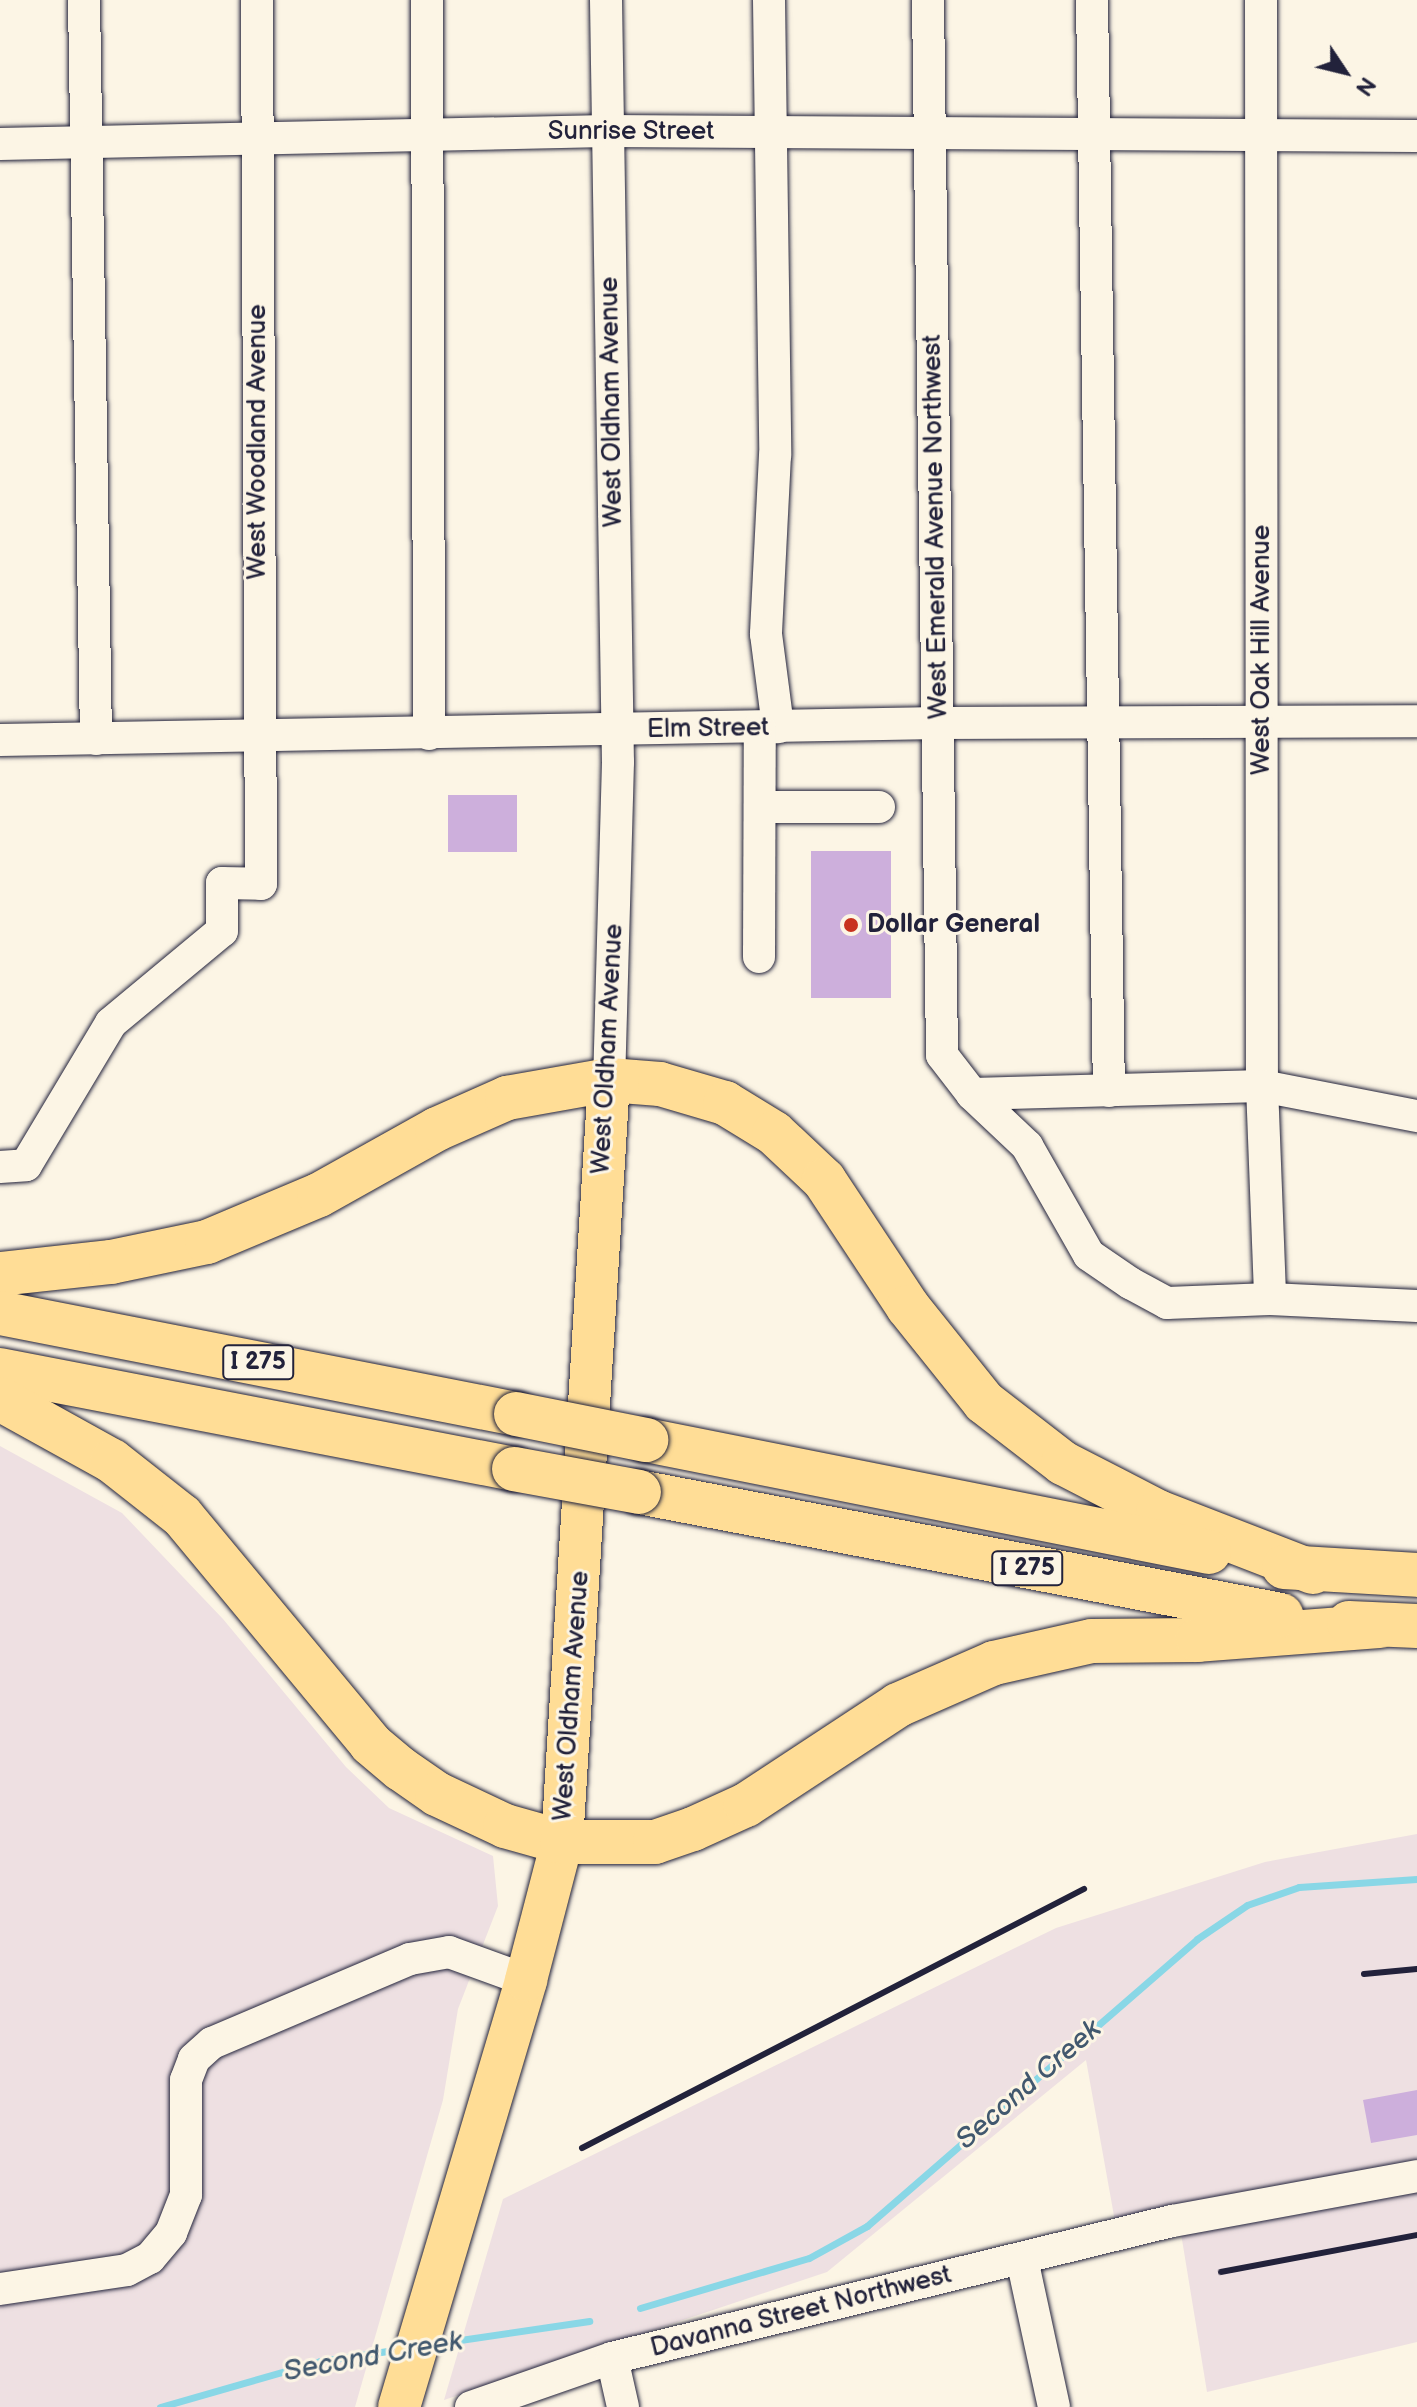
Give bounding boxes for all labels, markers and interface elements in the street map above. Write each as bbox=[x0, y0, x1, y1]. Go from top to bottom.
north arrow bbox=[1305, 32, 1385, 112]
text: N bbox=[1349, 72, 1381, 101]
street label: Sunrise Street bbox=[547, 116, 715, 148]
street label: West Oldham Avenue bbox=[594, 276, 630, 528]
street label: West Woodland Avenue bbox=[242, 304, 274, 580]
street label: West Emerald Avenue Northwest bbox=[917, 334, 955, 720]
street label: West Oak Hill Avenue bbox=[1246, 525, 1278, 775]
street label: Elm Street bbox=[646, 712, 770, 746]
place label: Dollar General bbox=[867, 909, 1040, 941]
marker: Dollar General bbox=[842, 916, 860, 934]
street label: West Oldham Avenue bbox=[586, 923, 630, 1175]
road number: I 275 bbox=[222, 1342, 294, 1382]
road number: I 275 bbox=[991, 1548, 1063, 1588]
street label: West Oldham Avenue bbox=[548, 1570, 596, 1822]
water label: Second Creek bbox=[950, 2013, 1108, 2157]
street label: Davanna Street Northwest bbox=[647, 2259, 955, 2365]
water label: Second Creek bbox=[281, 2325, 465, 2389]

